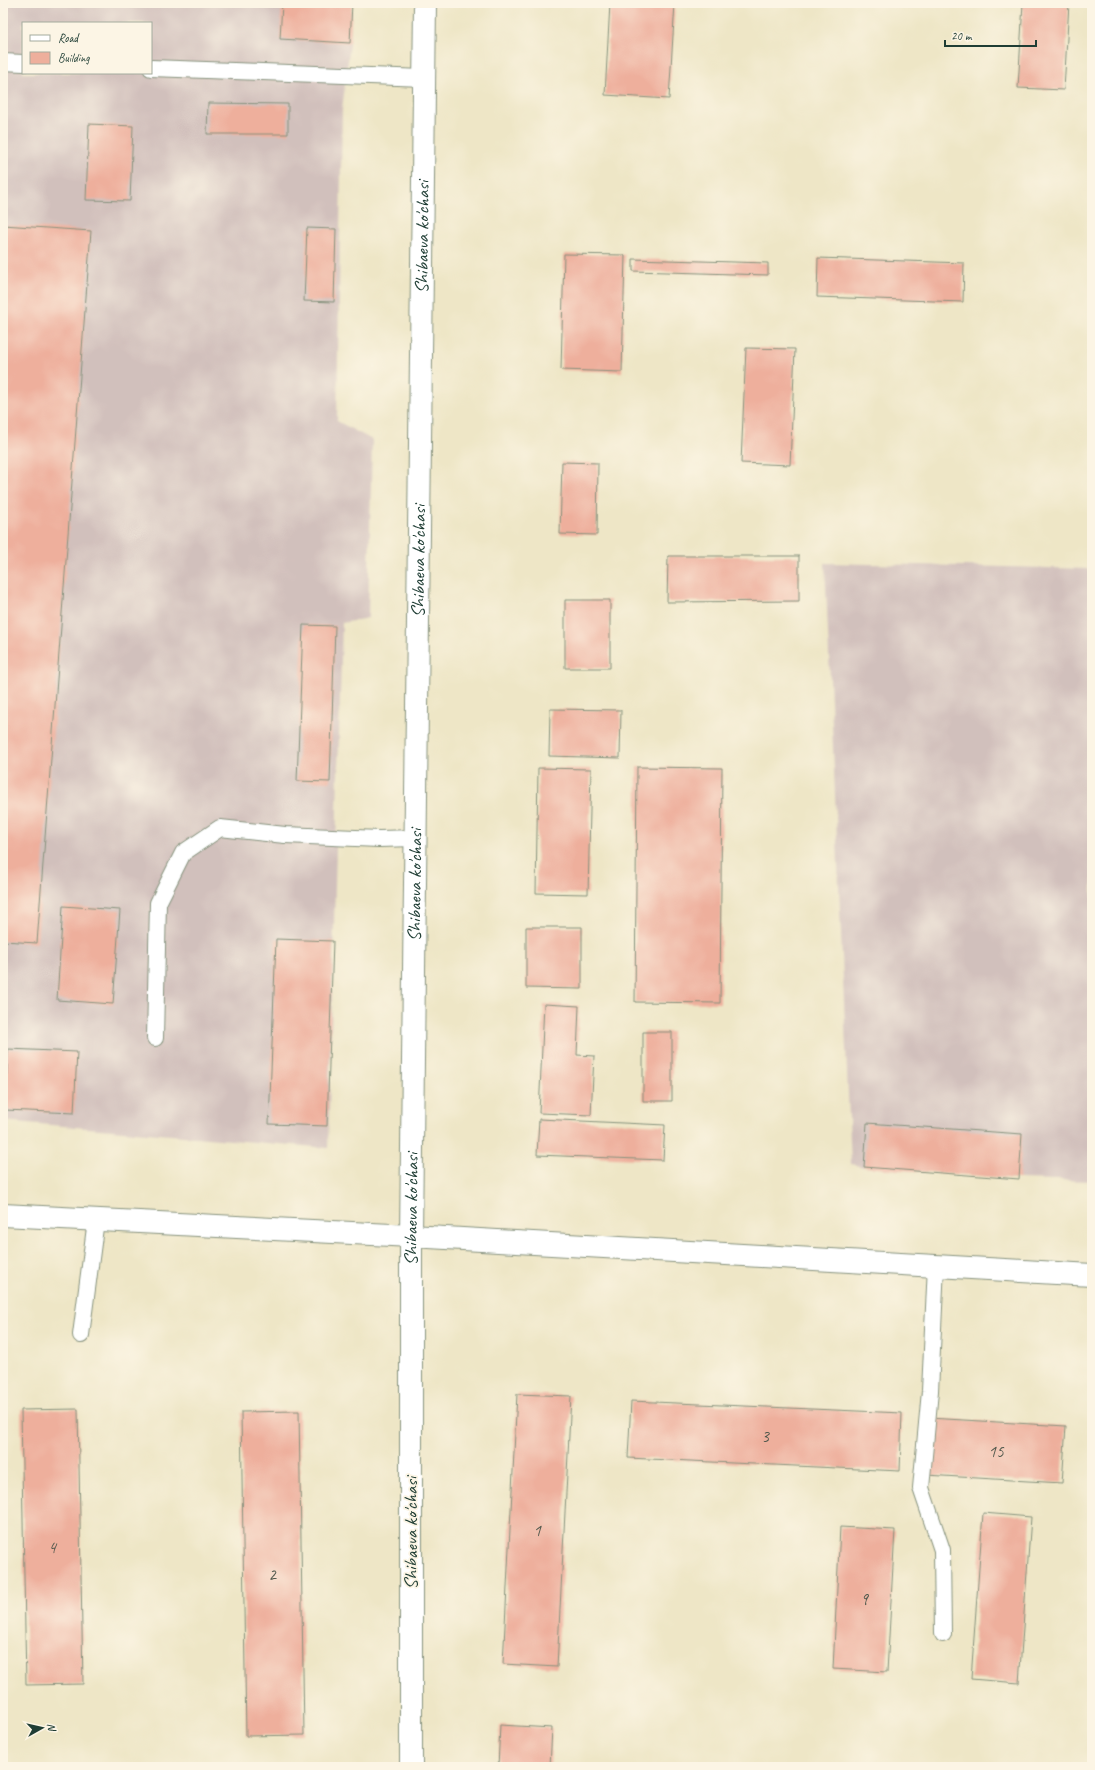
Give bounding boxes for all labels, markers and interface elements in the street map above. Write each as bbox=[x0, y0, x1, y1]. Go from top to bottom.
legend bbox=[22, 22, 152, 74]
scale bar bbox=[945, 22, 1036, 48]
text: 20 m bbox=[951, 28, 973, 44]
text: Road bbox=[58, 30, 80, 46]
text: Building bbox=[58, 50, 90, 66]
street label: Shibaeva ko'chasi bbox=[410, 178, 435, 294]
street label: Shibaeva ko'chasi bbox=[406, 502, 431, 618]
street label: Shibaeva ko'chasi bbox=[402, 826, 428, 942]
street label: Shibaeva ko'chasi bbox=[399, 1150, 424, 1265]
house number: 3 bbox=[761, 1426, 770, 1447]
house number: 15 bbox=[988, 1441, 1005, 1462]
street label: Shibaeva ko'chasi bbox=[399, 1474, 423, 1589]
house number: 1 bbox=[533, 1520, 542, 1541]
house number: 4 bbox=[48, 1537, 58, 1558]
house number: 2 bbox=[268, 1564, 277, 1585]
house number: 9 bbox=[860, 1589, 869, 1610]
north arrow bbox=[22, 1708, 62, 1748]
text: N bbox=[44, 1722, 60, 1733]

